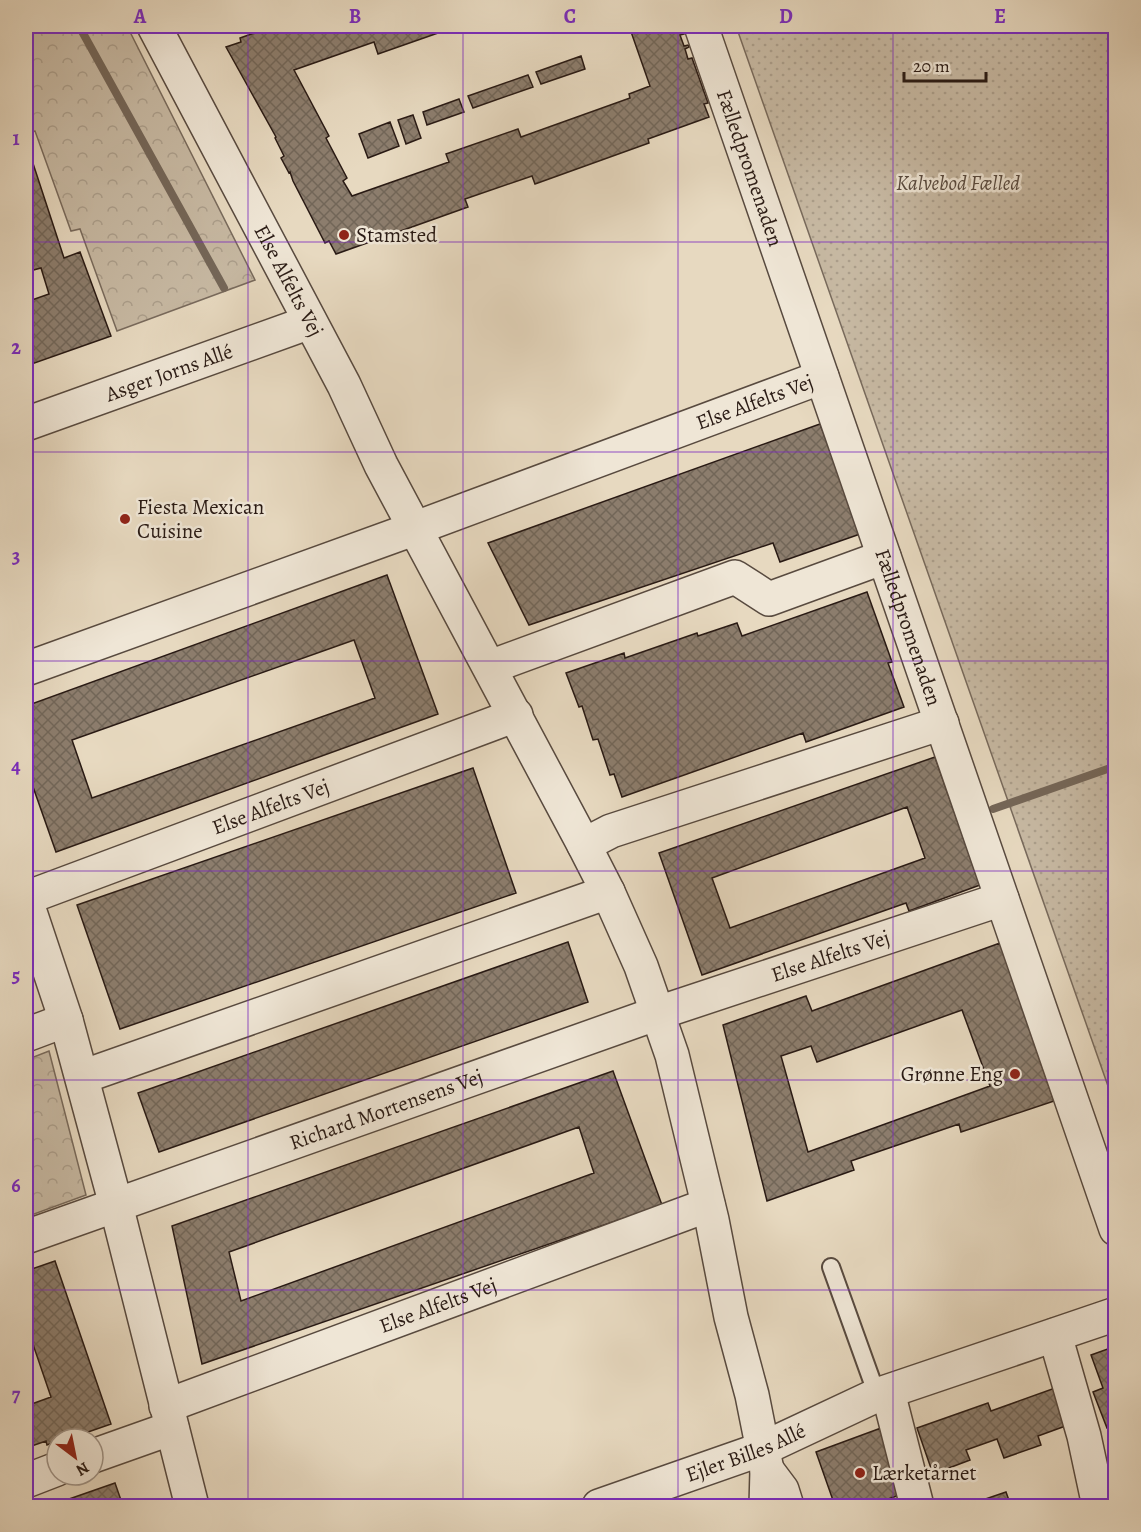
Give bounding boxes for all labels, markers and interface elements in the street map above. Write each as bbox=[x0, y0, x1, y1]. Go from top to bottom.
text: A bbox=[133, 3, 147, 30]
text: B bbox=[349, 3, 361, 30]
text: C bbox=[564, 3, 576, 30]
text: D bbox=[779, 3, 793, 30]
text: E bbox=[994, 3, 1006, 30]
scale bar bbox=[904, 45, 986, 83]
text: 20 m bbox=[913, 54, 950, 78]
street label: Fælledpromenaden bbox=[710, 86, 790, 250]
text: 1 bbox=[12, 125, 20, 152]
park label: Kalvebod Fælled bbox=[896, 169, 1020, 197]
street label: Else Alfelts Vej bbox=[248, 220, 330, 342]
place label: Stamsted bbox=[356, 221, 438, 249]
marker: Stamsted bbox=[337, 228, 351, 242]
text: 2 bbox=[11, 334, 21, 361]
street label: Asger Jorns Allé bbox=[101, 337, 236, 409]
street label: Else Alfelts Vej bbox=[692, 367, 817, 437]
place label: Fiesta Mexican Cuisine bbox=[137, 493, 264, 545]
marker: Fiesta Mexican Cuisine bbox=[118, 512, 132, 526]
text: 3 bbox=[12, 543, 20, 570]
street label: Fælledpromenaden bbox=[868, 545, 948, 709]
text: 4 bbox=[11, 753, 21, 780]
street label: Else Alfelts Vej bbox=[208, 772, 333, 841]
street label: Else Alfelts Vej bbox=[767, 923, 893, 989]
text: 5 bbox=[12, 962, 20, 989]
place label: Grønne Eng bbox=[901, 1060, 1003, 1088]
street label: Richard Mortensens Vej bbox=[285, 1062, 487, 1157]
marker: Grønne Eng bbox=[1008, 1067, 1022, 1081]
text: 6 bbox=[11, 1172, 21, 1199]
street label: Else Alfelts Vej bbox=[375, 1271, 501, 1340]
text: 7 bbox=[12, 1381, 21, 1408]
street label: Ejler Billes Allé bbox=[682, 1417, 810, 1489]
north arrow bbox=[45, 1427, 105, 1487]
text: N bbox=[71, 1456, 93, 1481]
place label: Lærketårnet bbox=[872, 1459, 977, 1487]
marker: Lærketårnet bbox=[853, 1466, 867, 1480]

